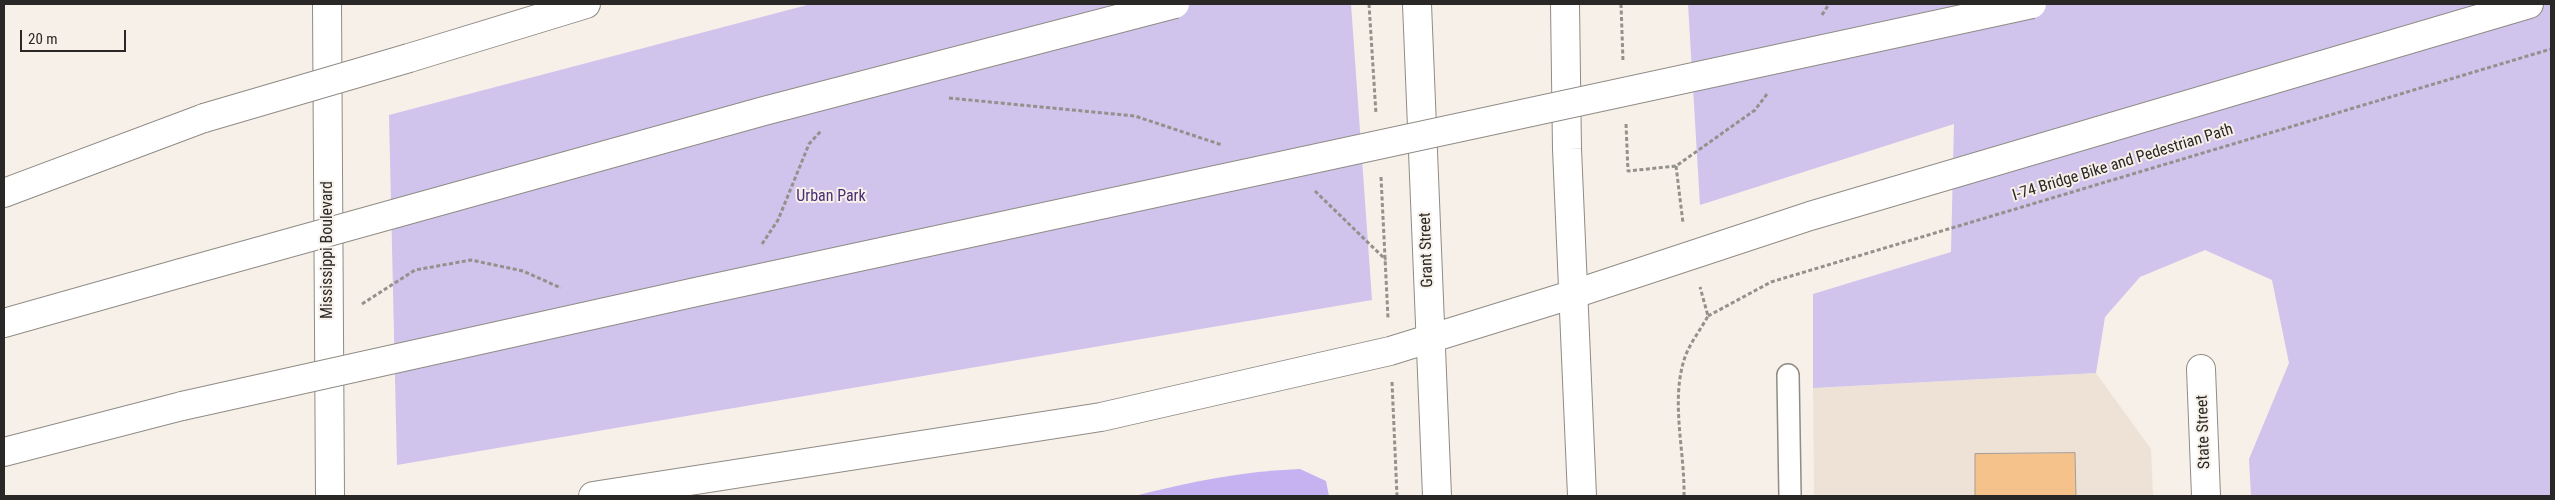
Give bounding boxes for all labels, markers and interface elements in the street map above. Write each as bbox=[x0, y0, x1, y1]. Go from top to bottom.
scale bar bbox=[22, 20, 129, 52]
text: 20 m bbox=[28, 30, 58, 48]
street label: I-74 Bridge Bike and Pedestrian Path bbox=[2010, 120, 2236, 206]
street label: Mississippi Boulevard bbox=[318, 181, 338, 319]
park label: Urban Park bbox=[796, 187, 866, 207]
street label: Grant Street bbox=[1416, 212, 1438, 288]
street label: State Street bbox=[2193, 395, 2215, 469]

